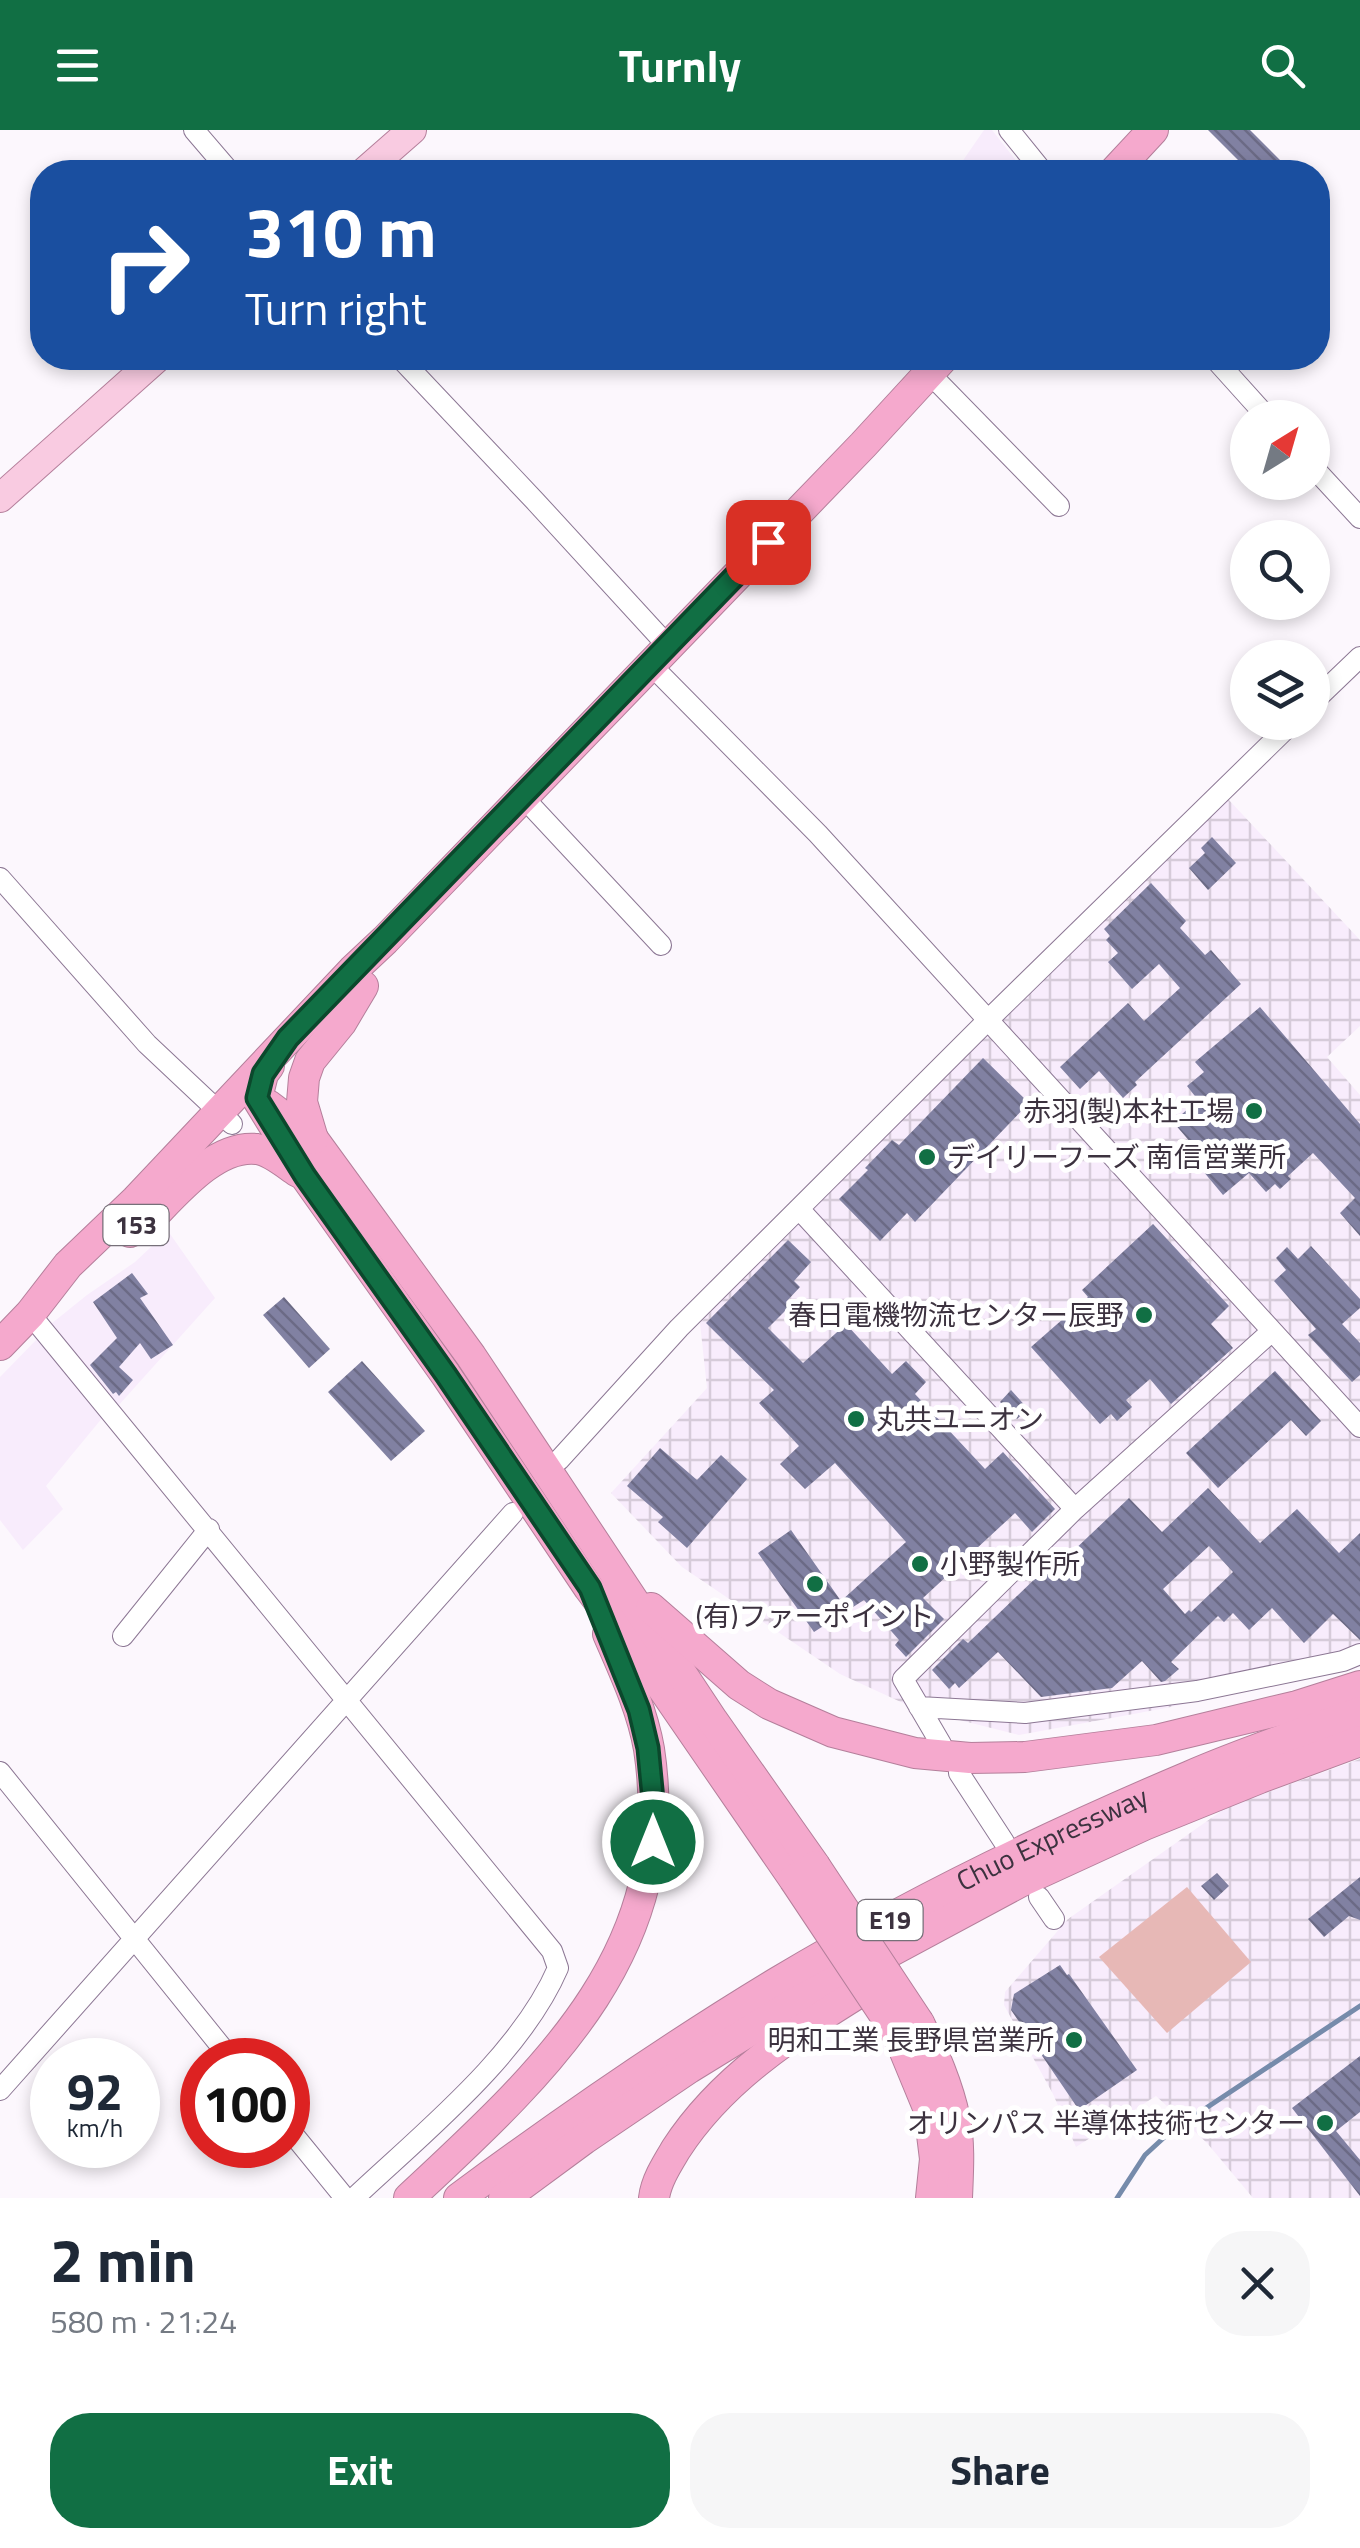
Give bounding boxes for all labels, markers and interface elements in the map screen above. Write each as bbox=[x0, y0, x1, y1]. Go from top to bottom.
text: Turnly bbox=[619, 31, 741, 99]
icon: menu bbox=[50, 38, 105, 93]
icon: search bbox=[1255, 38, 1310, 93]
text: 310 m bbox=[245, 178, 437, 284]
icon: right bbox=[80, 200, 210, 330]
text: Turn right bbox=[245, 274, 427, 342]
north arrow bbox=[1230, 400, 1330, 500]
map controls bbox=[1230, 400, 1330, 740]
pin bbox=[726, 500, 811, 585]
icon: arrive bbox=[741, 515, 796, 570]
button: search bbox=[1230, 520, 1330, 620]
button: layers bbox=[1230, 640, 1330, 740]
place label: 赤羽(製)本社工場 bbox=[1023, 1089, 1234, 1132]
marker: 赤羽(製)本社工場 bbox=[1243, 1100, 1265, 1122]
place label: デイリーフーズ 南信営業所 bbox=[947, 1135, 1286, 1178]
marker: デイリーフーズ 南信営業所 bbox=[916, 1146, 938, 1168]
road number: 153 bbox=[104, 1205, 168, 1245]
place label: 春日電機物流センター辰野 bbox=[788, 1293, 1124, 1336]
marker: 春日電機物流センター辰野 bbox=[1133, 1304, 1155, 1326]
place label: 丸共ユニオン bbox=[876, 1397, 1044, 1440]
marker: 丸共ユニオン bbox=[845, 1408, 867, 1430]
place label: 小野製作所 bbox=[940, 1542, 1080, 1585]
marker: 小野製作所 bbox=[909, 1553, 931, 1575]
marker: (有)ファーポイント bbox=[804, 1573, 826, 1595]
place label: (有)ファーポイント bbox=[696, 1594, 934, 1637]
street label: Chuo Expressway bbox=[949, 1775, 1154, 1902]
position arrow bbox=[601, 1790, 705, 1894]
road number: E19 bbox=[858, 1900, 922, 1940]
place label: 明和工業 長野県営業所 bbox=[768, 2018, 1054, 2061]
marker: 明和工業 長野県営業所 bbox=[1063, 2029, 1085, 2051]
speed limit sign: 100 bbox=[180, 2038, 310, 2168]
text: 92 bbox=[67, 2053, 123, 2129]
place label: オリンパス 半導体技術センター bbox=[907, 2101, 1305, 2144]
text: km/h bbox=[67, 2109, 123, 2147]
marker: オリンパス 半導体技術センター bbox=[1314, 2112, 1336, 2134]
text: 2 min bbox=[50, 2214, 196, 2305]
button: close bbox=[1205, 2231, 1310, 2336]
text: 580 m · 21:24 bbox=[50, 2297, 237, 2345]
button: Exit bbox=[50, 2413, 670, 2528]
button: Share bbox=[690, 2413, 1310, 2528]

